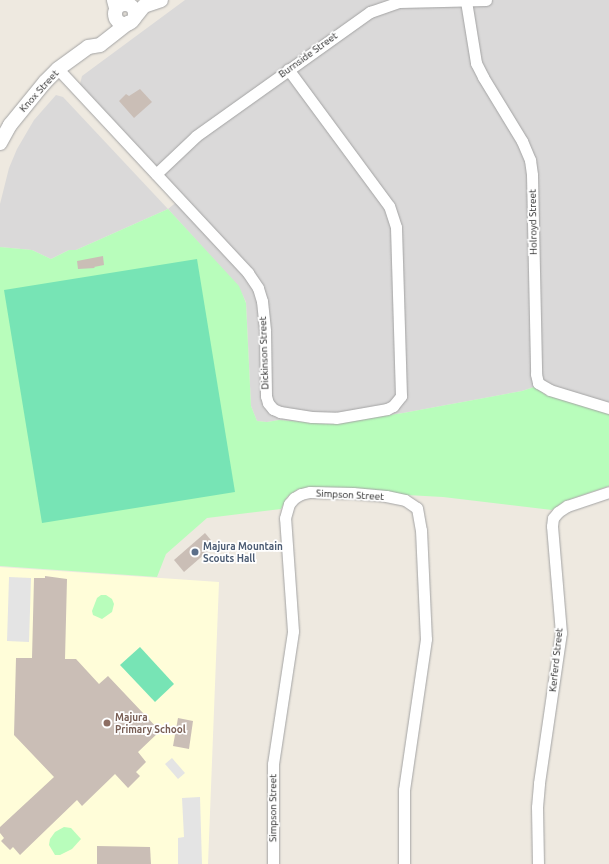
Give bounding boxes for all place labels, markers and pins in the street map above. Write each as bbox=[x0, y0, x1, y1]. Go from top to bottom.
place label: Majura Mountain Scouts Hall bbox=[203, 540, 283, 564]
marker: Majura Mountain Scouts Hall bbox=[190, 547, 200, 557]
place label: Majura Primary School bbox=[115, 711, 186, 734]
marker: Majura Primary School bbox=[102, 718, 112, 728]

